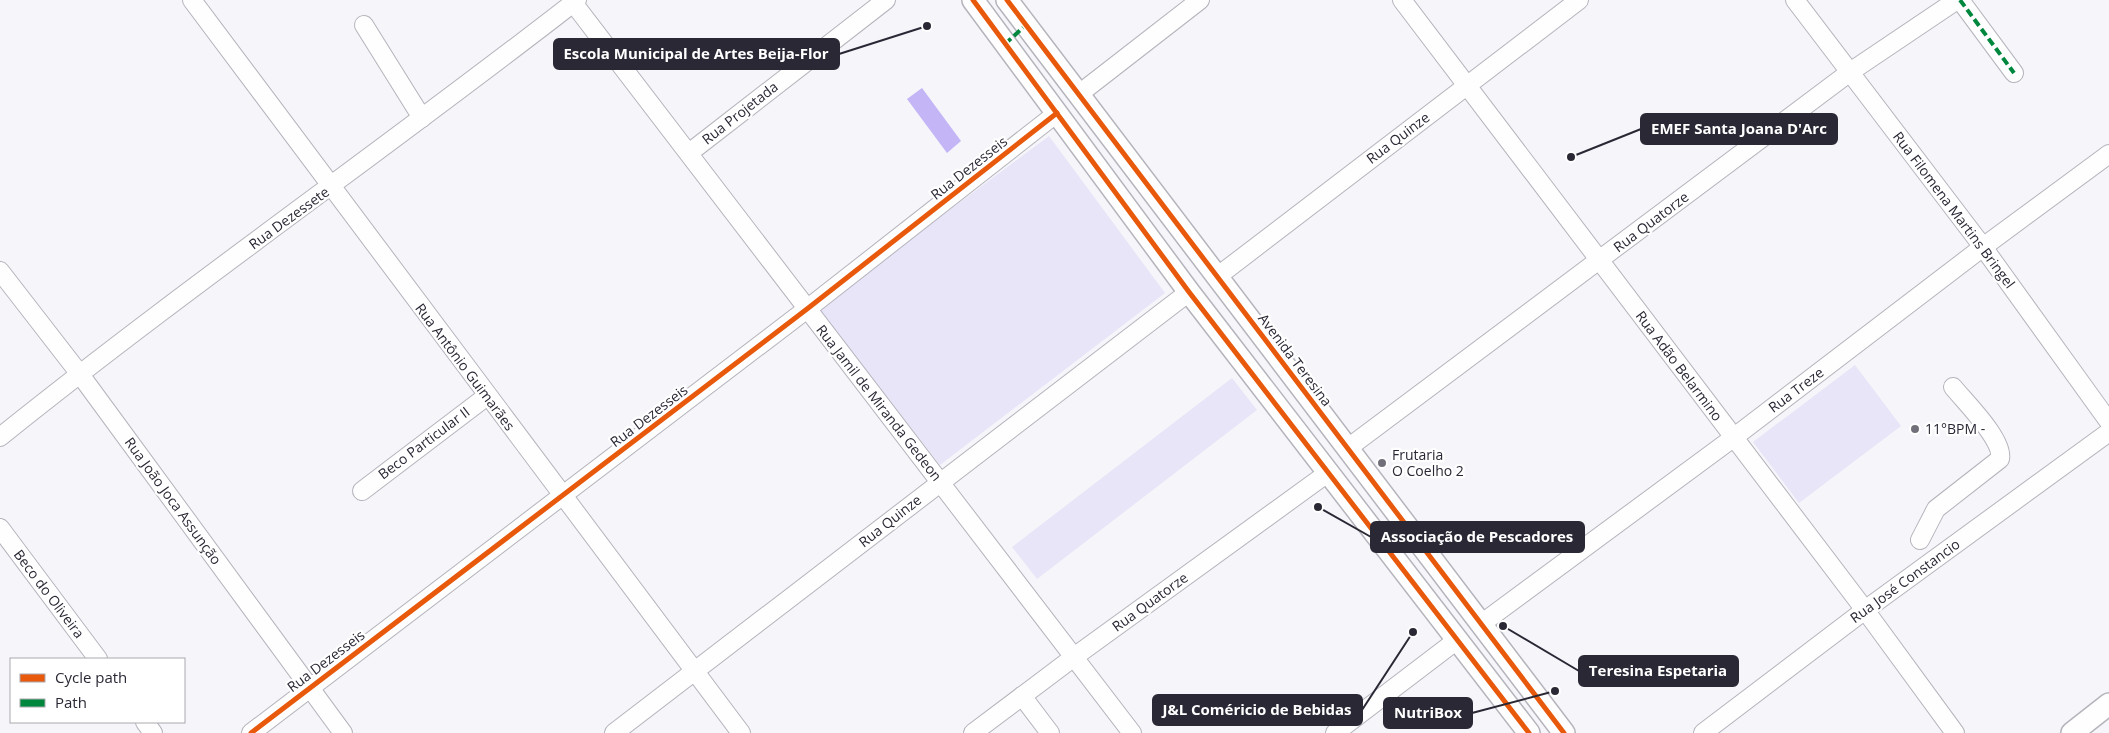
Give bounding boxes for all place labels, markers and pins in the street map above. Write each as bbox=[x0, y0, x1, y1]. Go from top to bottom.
callout: Escola Municipal de Artes Beija-Flor bbox=[554, 39, 839, 69]
callout: EMEF Santa Joana D'Arc bbox=[1641, 114, 1837, 144]
place label: 11°BPM - bbox=[1925, 419, 1985, 438]
marker: 11°BPM - bbox=[1909, 423, 1921, 435]
place label: Frutaria O Coelho 2 bbox=[1392, 445, 1464, 480]
marker: Frutaria O Coelho 2 bbox=[1376, 457, 1388, 469]
callout: Associação de Pescadores bbox=[1371, 522, 1584, 552]
callout: Teresina Espetaria bbox=[1579, 656, 1738, 686]
callout: J&L Coméricio de Bebidas bbox=[1153, 695, 1362, 725]
callout: NutriBox bbox=[1384, 698, 1472, 728]

